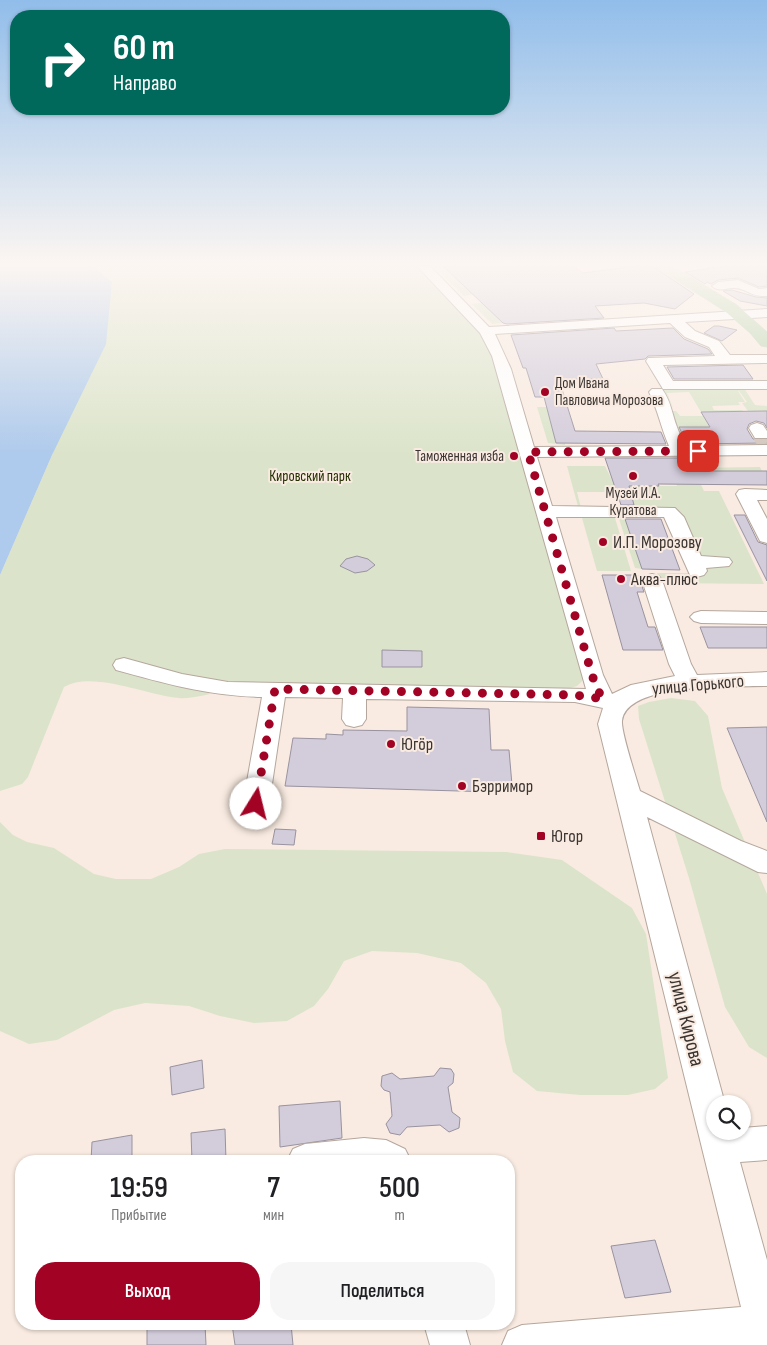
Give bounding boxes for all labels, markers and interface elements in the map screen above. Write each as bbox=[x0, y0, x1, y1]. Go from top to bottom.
text: 60 m bbox=[113, 27, 175, 70]
icon: right bbox=[30, 30, 95, 95]
text: Направо bbox=[113, 70, 177, 97]
place label: Дом Ивана Павловича Морозова bbox=[555, 374, 664, 410]
marker: Дом Ивана Павловича Морозова bbox=[539, 386, 551, 398]
pin bbox=[677, 430, 719, 472]
icon: arrive bbox=[684, 437, 712, 465]
place label: Таможенная изба bbox=[415, 447, 504, 466]
marker: Таможенная изба bbox=[508, 450, 520, 462]
park label: Кировский парк bbox=[269, 467, 351, 486]
marker: Музей И.А. Куратова bbox=[627, 470, 639, 482]
place label: Музей И.А. Куратова bbox=[606, 484, 661, 520]
place label: И.П. Морозову bbox=[613, 532, 702, 553]
marker: И.П. Морозову bbox=[597, 536, 609, 548]
place label: Аква-плюс bbox=[630, 569, 698, 590]
marker: Аква-плюс bbox=[615, 573, 627, 585]
street label: улица Горького bbox=[651, 671, 745, 699]
place label: Югöр bbox=[401, 734, 433, 755]
marker: Югöр bbox=[385, 738, 397, 750]
place label: Бэрримор bbox=[472, 776, 533, 797]
position arrow bbox=[229, 777, 281, 829]
marker: Бэрримор bbox=[456, 780, 468, 792]
place label: Югор bbox=[551, 826, 583, 847]
marker: Югор bbox=[535, 830, 547, 842]
street label: улица Кирова bbox=[662, 969, 710, 1069]
map controls bbox=[706, 1095, 751, 1140]
button: search bbox=[706, 1095, 751, 1140]
text: 19:59 bbox=[110, 1170, 168, 1206]
text: 7 bbox=[267, 1170, 280, 1206]
text: 500 bbox=[379, 1170, 420, 1206]
text: Прибытие bbox=[111, 1206, 167, 1225]
text: мин bbox=[263, 1206, 284, 1225]
text: m bbox=[394, 1206, 405, 1225]
button: Выход bbox=[35, 1262, 260, 1320]
button: Поделиться bbox=[270, 1262, 495, 1320]

